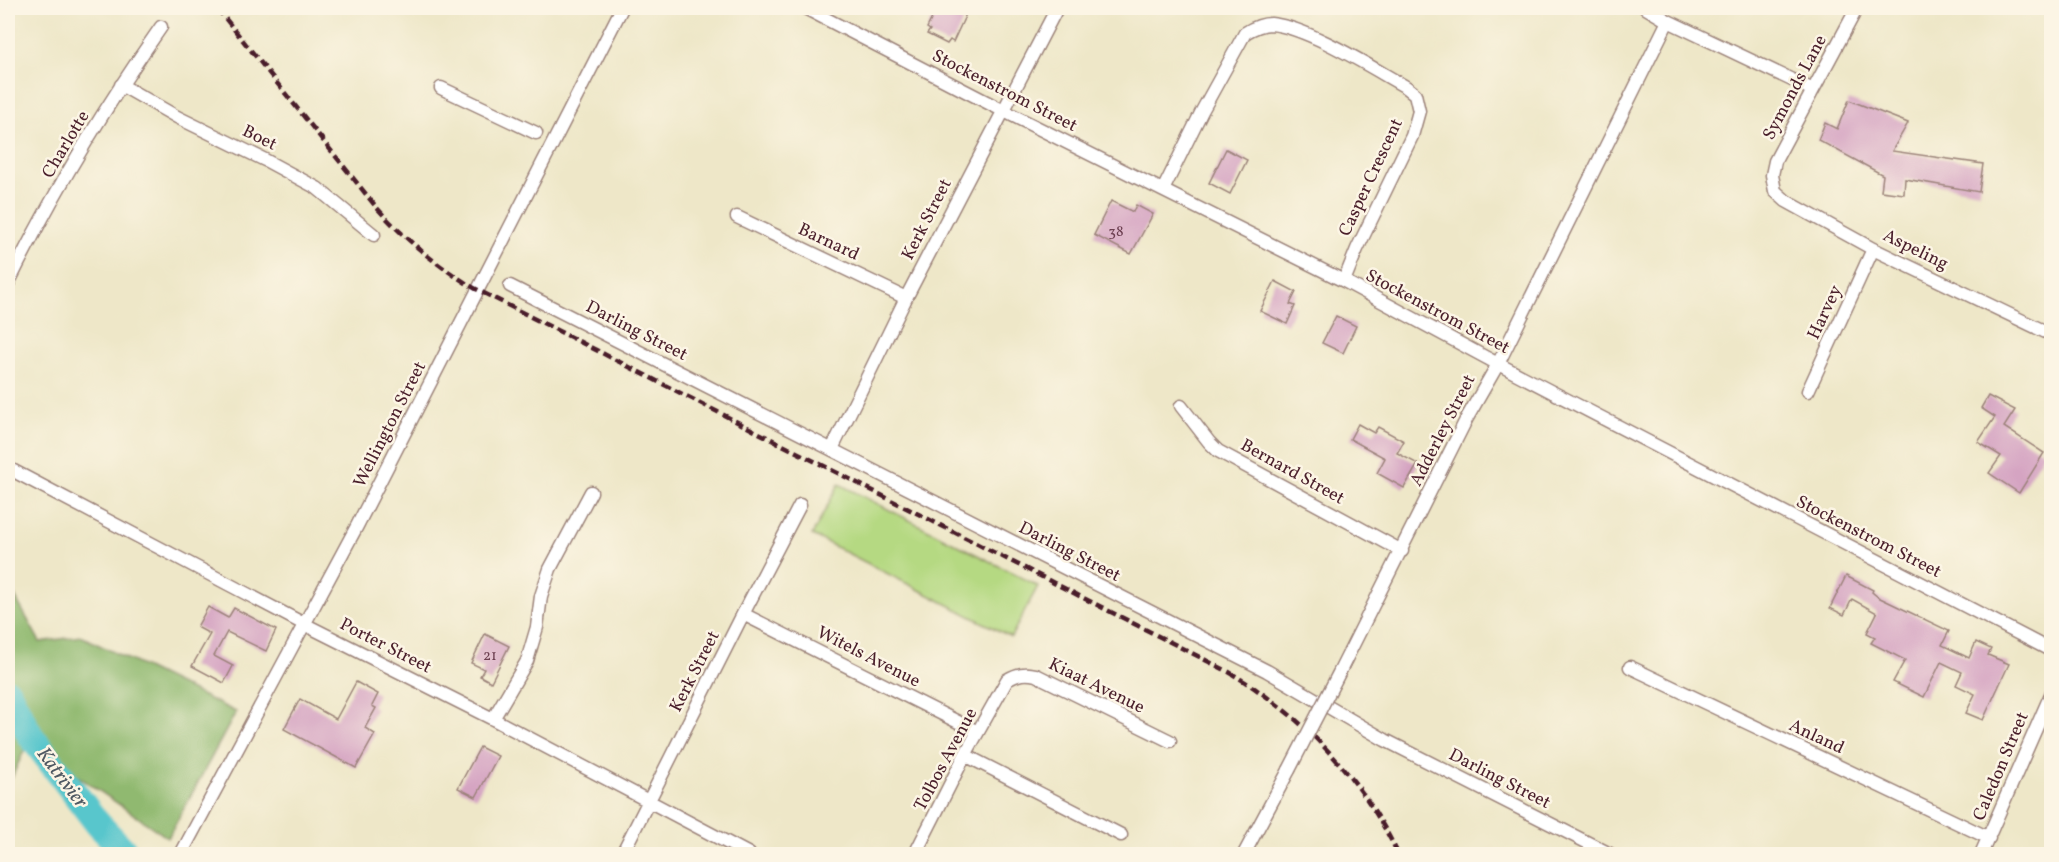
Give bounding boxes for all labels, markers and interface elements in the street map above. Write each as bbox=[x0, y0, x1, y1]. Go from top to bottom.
street label: Symonds Lane bbox=[1757, 31, 1834, 145]
street label: Stockenstrom Street bbox=[927, 44, 1081, 139]
street label: Charlotte bbox=[36, 106, 96, 183]
street label: Casper Crescent bbox=[1333, 115, 1410, 241]
street label: Boet bbox=[238, 119, 281, 157]
street label: Kerk Street bbox=[896, 175, 958, 265]
street label: Barnard bbox=[794, 217, 863, 267]
house number: 38 bbox=[1108, 222, 1124, 243]
street label: Aspeling bbox=[1878, 224, 1952, 277]
street label: Stockenstrom Street bbox=[1361, 264, 1514, 361]
street label: Harvey bbox=[1802, 281, 1849, 344]
street label: Darling Street bbox=[581, 295, 692, 368]
street label: Wellington Street bbox=[348, 357, 433, 492]
street label: Adderley Street bbox=[1404, 370, 1482, 491]
street label: Bernard Street bbox=[1236, 433, 1349, 511]
street label: Stockenstrom Street bbox=[1791, 490, 1945, 585]
street label: Darling Street bbox=[1014, 516, 1125, 589]
street label: Porter Street bbox=[335, 612, 436, 680]
street label: Witels Avenue bbox=[812, 621, 924, 694]
street label: Kerk Street bbox=[664, 627, 726, 717]
house number: 21 bbox=[483, 646, 497, 667]
street label: Kiaat Avenue bbox=[1044, 652, 1149, 720]
street label: Tolbos Avenue bbox=[909, 704, 984, 816]
street label: Caledon Street bbox=[1967, 708, 2036, 825]
street label: Anland bbox=[1784, 714, 1848, 761]
water label: Katrivier bbox=[29, 742, 94, 815]
street label: Darling Street bbox=[1444, 743, 1555, 816]

